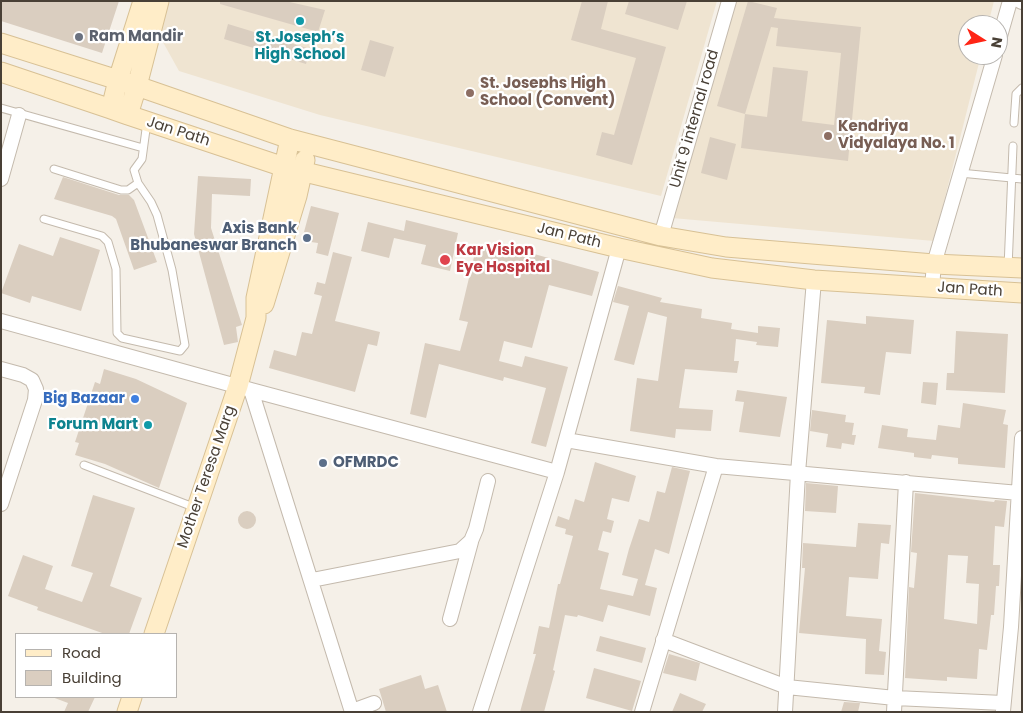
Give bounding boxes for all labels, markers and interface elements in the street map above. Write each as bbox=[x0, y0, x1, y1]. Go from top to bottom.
marker: St.Joseph’s High School bbox=[294, 15, 306, 27]
north arrow bbox=[958, 15, 1008, 65]
place label: Ram Mandir bbox=[89, 28, 183, 46]
place label: St.Joseph’s High School bbox=[255, 29, 345, 64]
marker: Ram Mandir bbox=[73, 31, 85, 43]
text: N bbox=[986, 36, 1008, 49]
street label: Unit 9 internal road bbox=[667, 48, 723, 190]
place label: St. Josephs High School (Convent) bbox=[480, 75, 615, 110]
marker: St. Josephs High School (Convent) bbox=[464, 87, 476, 99]
street label: Jan Path bbox=[144, 113, 212, 151]
place label: Kendriya Vidyalaya No. 1 bbox=[838, 118, 955, 153]
marker: Kendriya Vidyalaya No. 1 bbox=[822, 130, 834, 142]
street label: Jan Path bbox=[535, 219, 603, 253]
place label: Axis Bank Bhubaneswar Branch bbox=[130, 220, 297, 255]
marker: Axis Bank Bhubaneswar Branch bbox=[301, 232, 313, 244]
place label: Kar Vision Eye Hospital bbox=[456, 242, 550, 277]
marker: Kar Vision Eye Hospital bbox=[438, 253, 452, 267]
street label: Jan Path bbox=[937, 279, 1003, 301]
place label: Big Bazaar bbox=[43, 390, 125, 408]
marker: Big Bazaar bbox=[129, 393, 141, 405]
street label: Mother Teresa Marg bbox=[174, 403, 240, 551]
place label: Forum Mart bbox=[48, 416, 138, 434]
marker: Forum Mart bbox=[142, 419, 154, 431]
place label: OFMRDC bbox=[333, 454, 399, 472]
marker: OFMRDC bbox=[317, 457, 329, 469]
legend bbox=[15, 633, 178, 698]
text: Road bbox=[62, 642, 101, 663]
text: Building bbox=[62, 667, 122, 688]

